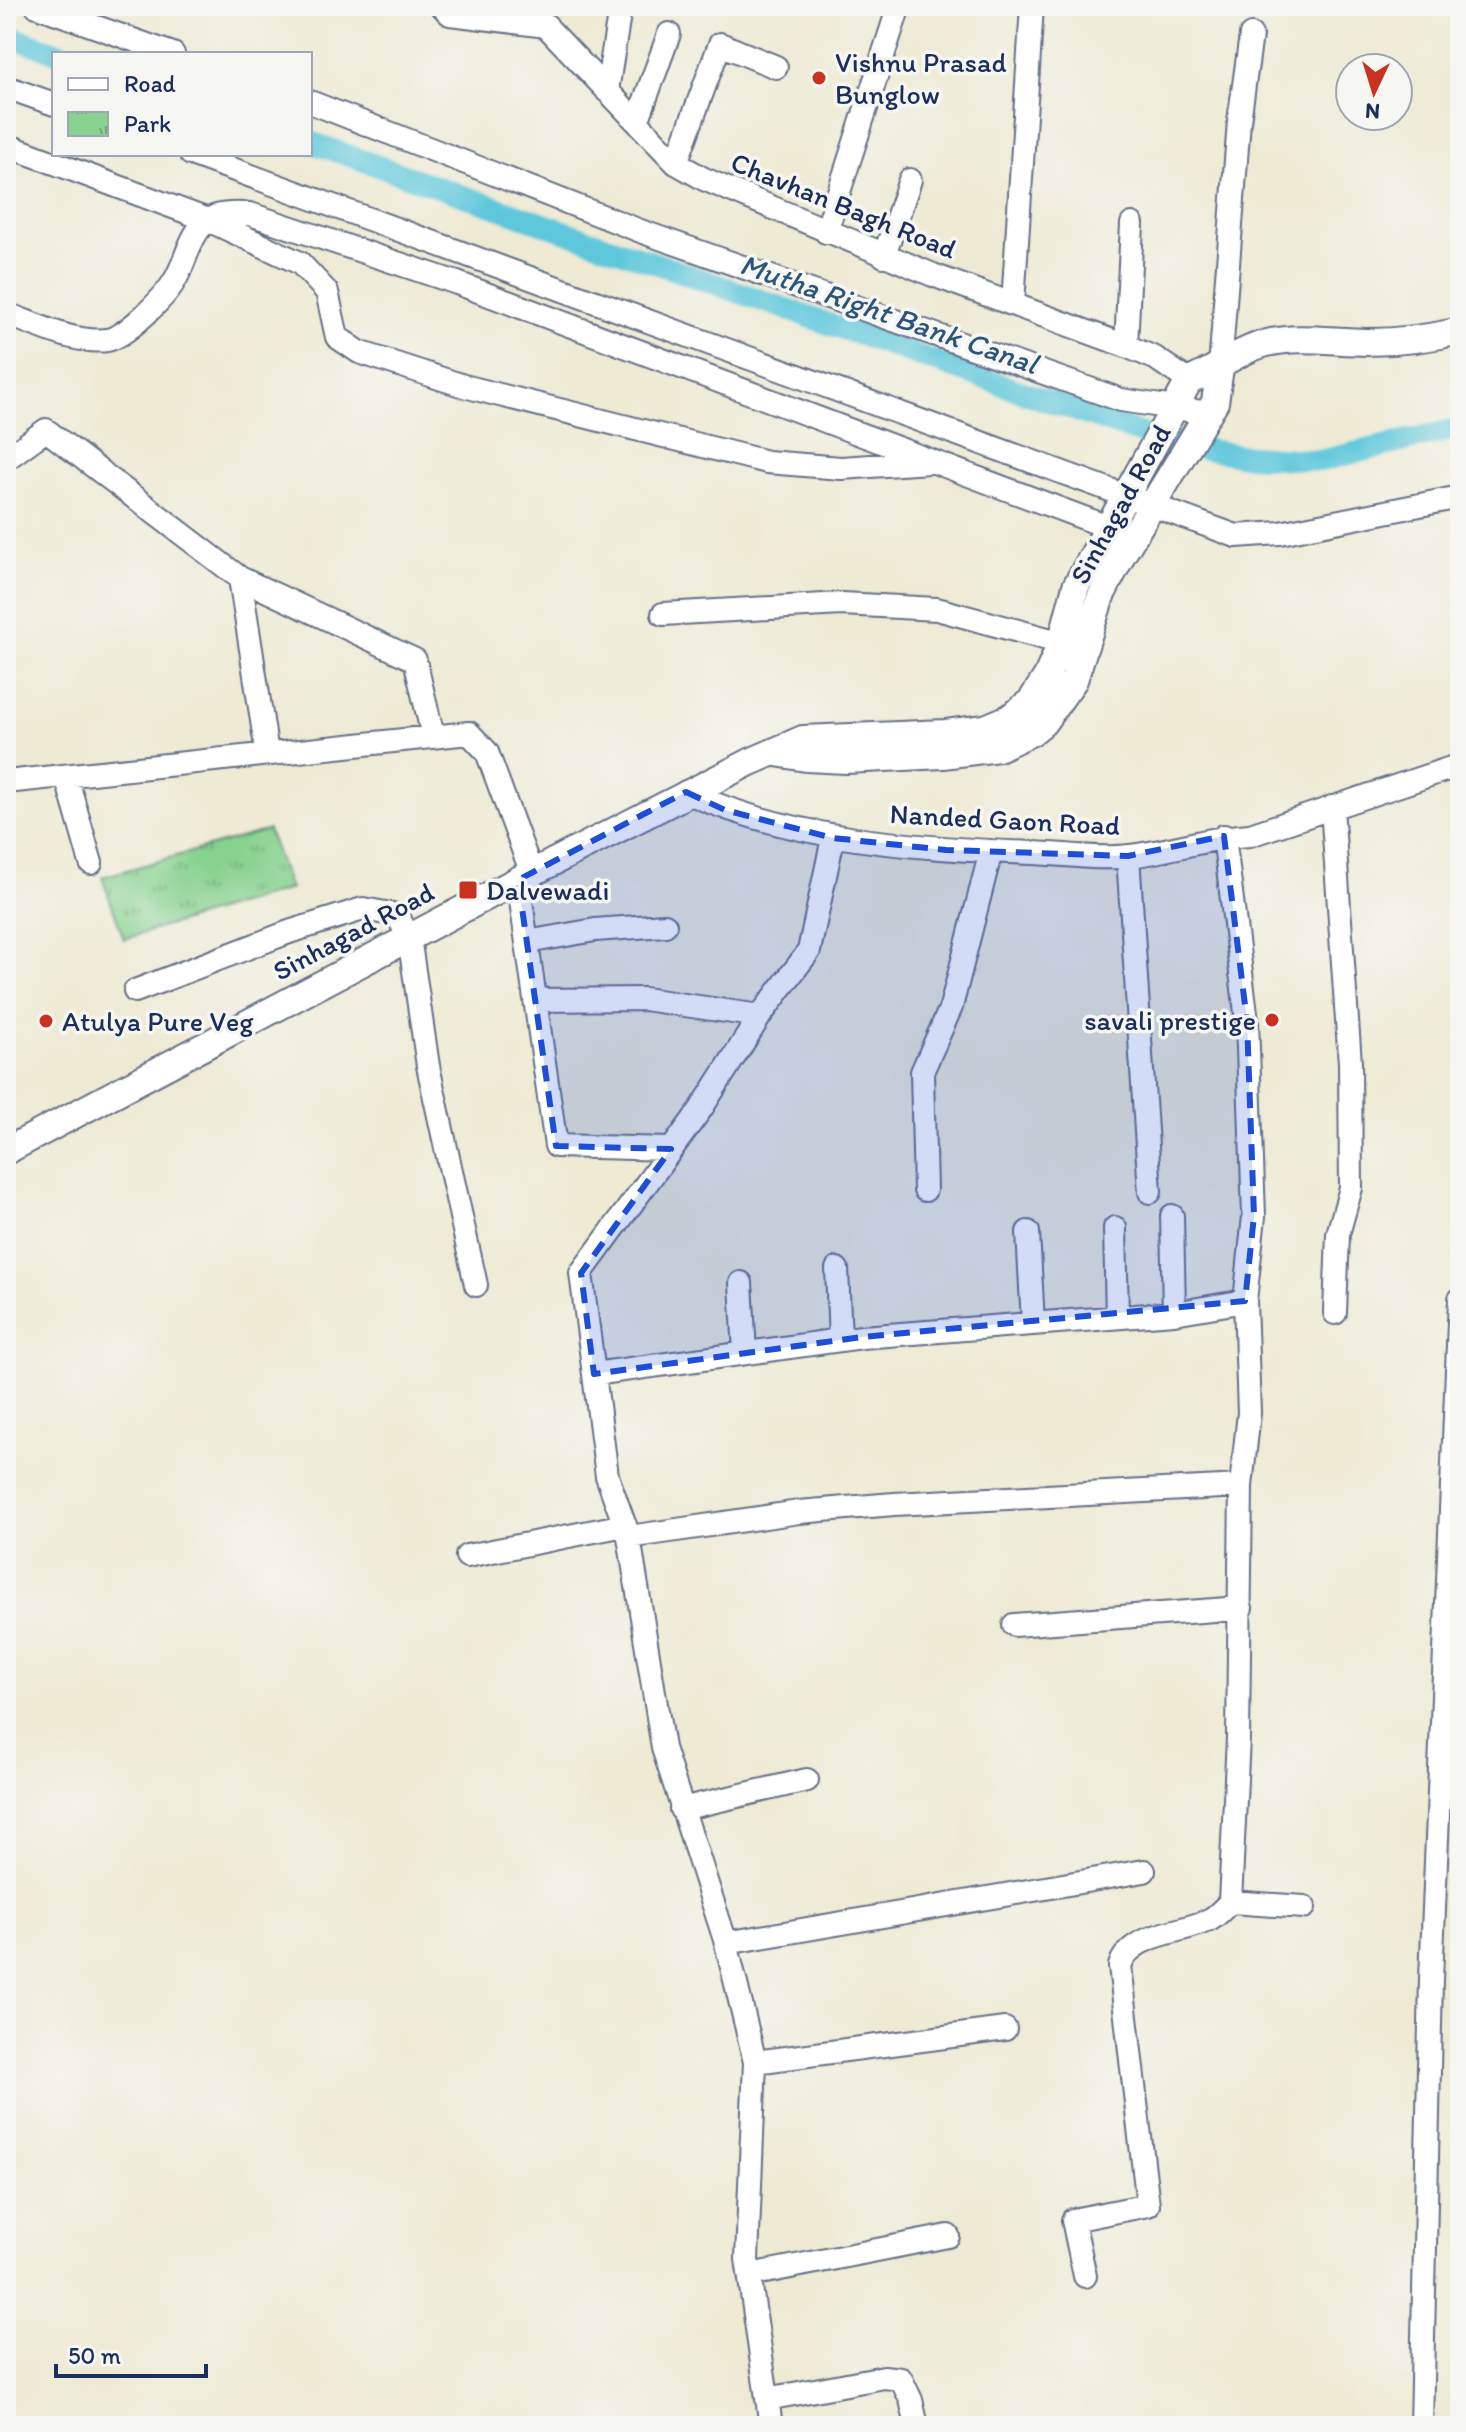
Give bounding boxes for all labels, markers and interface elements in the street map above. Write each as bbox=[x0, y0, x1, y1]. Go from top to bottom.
place label: Vishnu Prasad Bunglow bbox=[835, 45, 1007, 111]
legend bbox=[52, 52, 312, 156]
north arrow bbox=[1334, 52, 1414, 132]
text: Road bbox=[124, 69, 176, 98]
marker: Vishnu Prasad Bunglow bbox=[810, 69, 828, 87]
text: N bbox=[1364, 97, 1381, 125]
text: Park bbox=[124, 109, 171, 138]
street label: Chavhan Bagh Road bbox=[726, 144, 962, 266]
water label: Mutha Right Bank Canal bbox=[735, 245, 1045, 383]
street label: Sinhagad Road bbox=[1062, 418, 1178, 590]
street label: Nanded Gaon Road bbox=[889, 796, 1121, 842]
place label: Dalvewadi bbox=[486, 873, 610, 907]
street label: Sinhagad Road bbox=[267, 874, 439, 988]
marker: Dalvewadi bbox=[457, 879, 479, 901]
place label: savali prestige bbox=[1084, 1003, 1256, 1037]
place label: Atulya Pure Veg bbox=[62, 1004, 254, 1038]
marker: savali prestige bbox=[1263, 1011, 1281, 1029]
marker: Atulya Pure Veg bbox=[37, 1012, 55, 1030]
scale bar bbox=[56, 2328, 206, 2378]
text: 50 m bbox=[68, 2341, 121, 2370]

